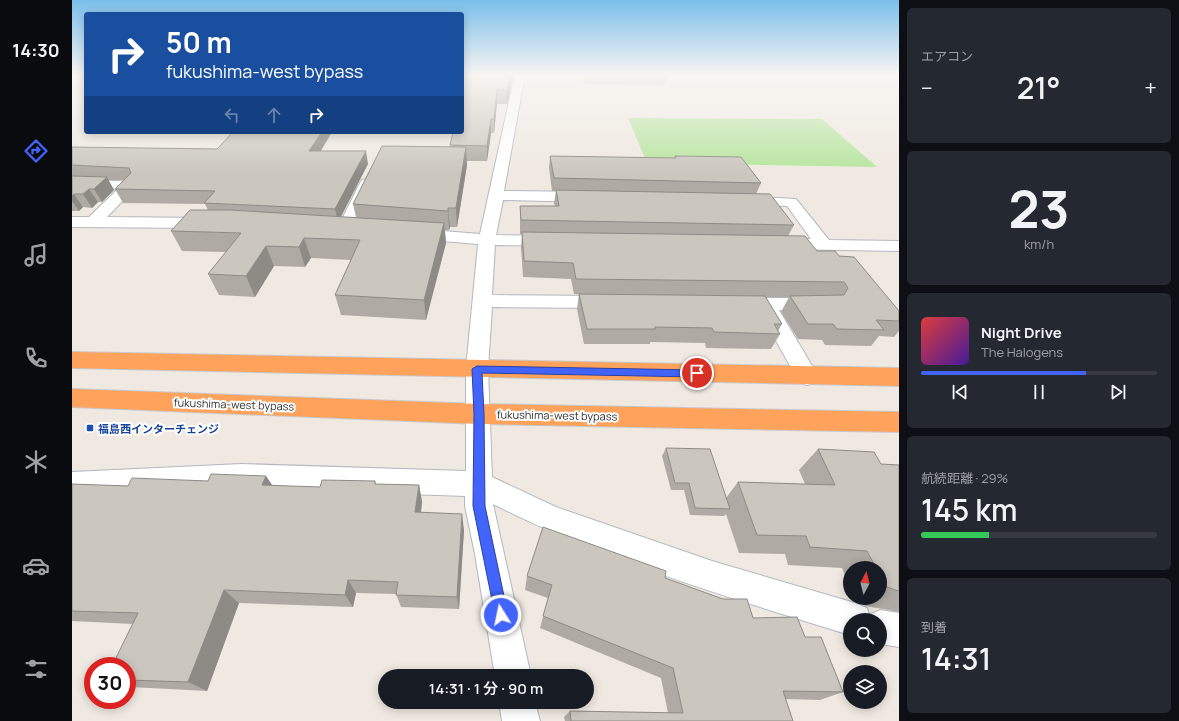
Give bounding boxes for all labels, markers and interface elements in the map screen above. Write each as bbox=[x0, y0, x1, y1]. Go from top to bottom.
text: 50 m bbox=[166, 23, 232, 61]
icon: right bbox=[100, 28, 152, 80]
text: 14:30 bbox=[12, 38, 60, 62]
text: エアコン bbox=[921, 47, 973, 65]
text: fukushima-west bypass bbox=[166, 59, 363, 83]
text: 21° bbox=[1017, 67, 1060, 108]
text: − bbox=[921, 73, 933, 103]
text: + bbox=[1144, 73, 1157, 103]
icon: left bbox=[221, 104, 243, 126]
icon: ahead bbox=[263, 104, 285, 126]
icon: right bbox=[305, 104, 327, 126]
icon: directions bbox=[22, 137, 50, 165]
text: 23 bbox=[1008, 173, 1070, 244]
text: km/h bbox=[1024, 235, 1054, 253]
icon: music bbox=[22, 241, 50, 269]
text: Night Drive bbox=[981, 322, 1062, 343]
text: The Halogens bbox=[981, 343, 1063, 361]
icon: phone bbox=[22, 344, 50, 372]
pin bbox=[680, 356, 714, 390]
icon: arrive bbox=[686, 362, 708, 384]
icon: previous bbox=[949, 381, 971, 403]
icon: pause bbox=[1028, 381, 1050, 403]
icon: next bbox=[1107, 381, 1129, 403]
street label: fukushima-west bypass bbox=[173, 394, 295, 414]
street label: fukushima-west bypass bbox=[497, 406, 618, 424]
place label: 福島西インターチェンジ bbox=[98, 421, 219, 436]
marker: 福島西インターチェンジ bbox=[85, 423, 95, 433]
icon: climate bbox=[22, 448, 50, 476]
text: 航続距離 · 29% bbox=[921, 469, 1008, 487]
text: 145 km bbox=[921, 489, 1017, 530]
icon: car bbox=[22, 552, 50, 580]
north arrow bbox=[843, 561, 887, 605]
map controls bbox=[843, 561, 887, 709]
position arrow bbox=[480, 594, 522, 636]
button: search bbox=[843, 613, 887, 657]
text: 到着 bbox=[921, 618, 947, 636]
text: 14:31 bbox=[921, 638, 991, 679]
icon: filters bbox=[22, 655, 50, 683]
speed limit sign: 30 bbox=[84, 657, 136, 709]
button: layers bbox=[843, 665, 887, 709]
text: 14:31 · 1 分 · 90 m bbox=[429, 678, 543, 699]

